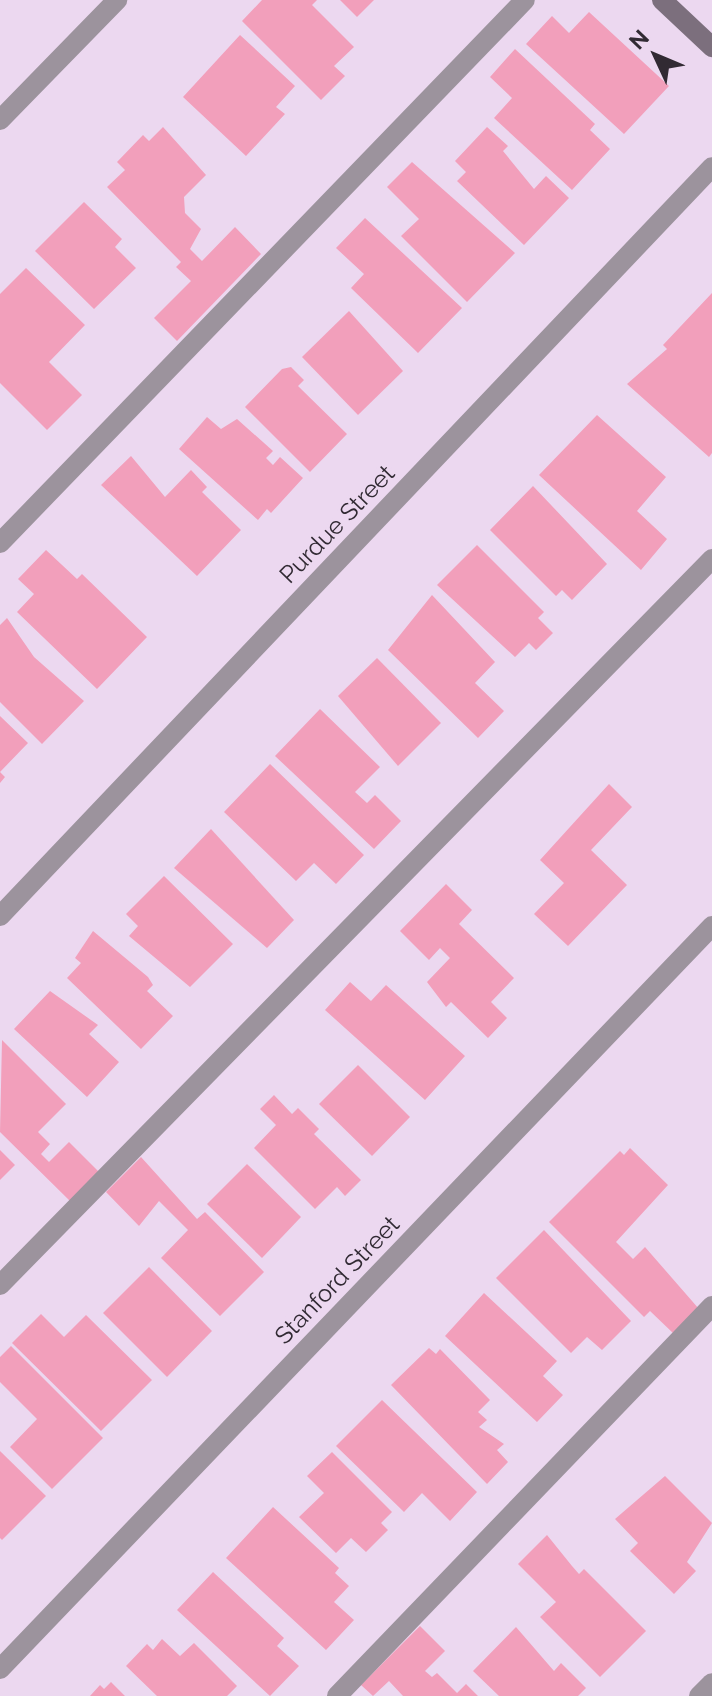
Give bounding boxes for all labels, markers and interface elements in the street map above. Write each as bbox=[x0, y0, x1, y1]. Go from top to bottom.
north arrow bbox=[616, 16, 696, 96]
text: N bbox=[624, 24, 654, 54]
street label: Purdue Street bbox=[273, 459, 401, 589]
street label: Stanford Street bbox=[269, 1210, 405, 1350]

